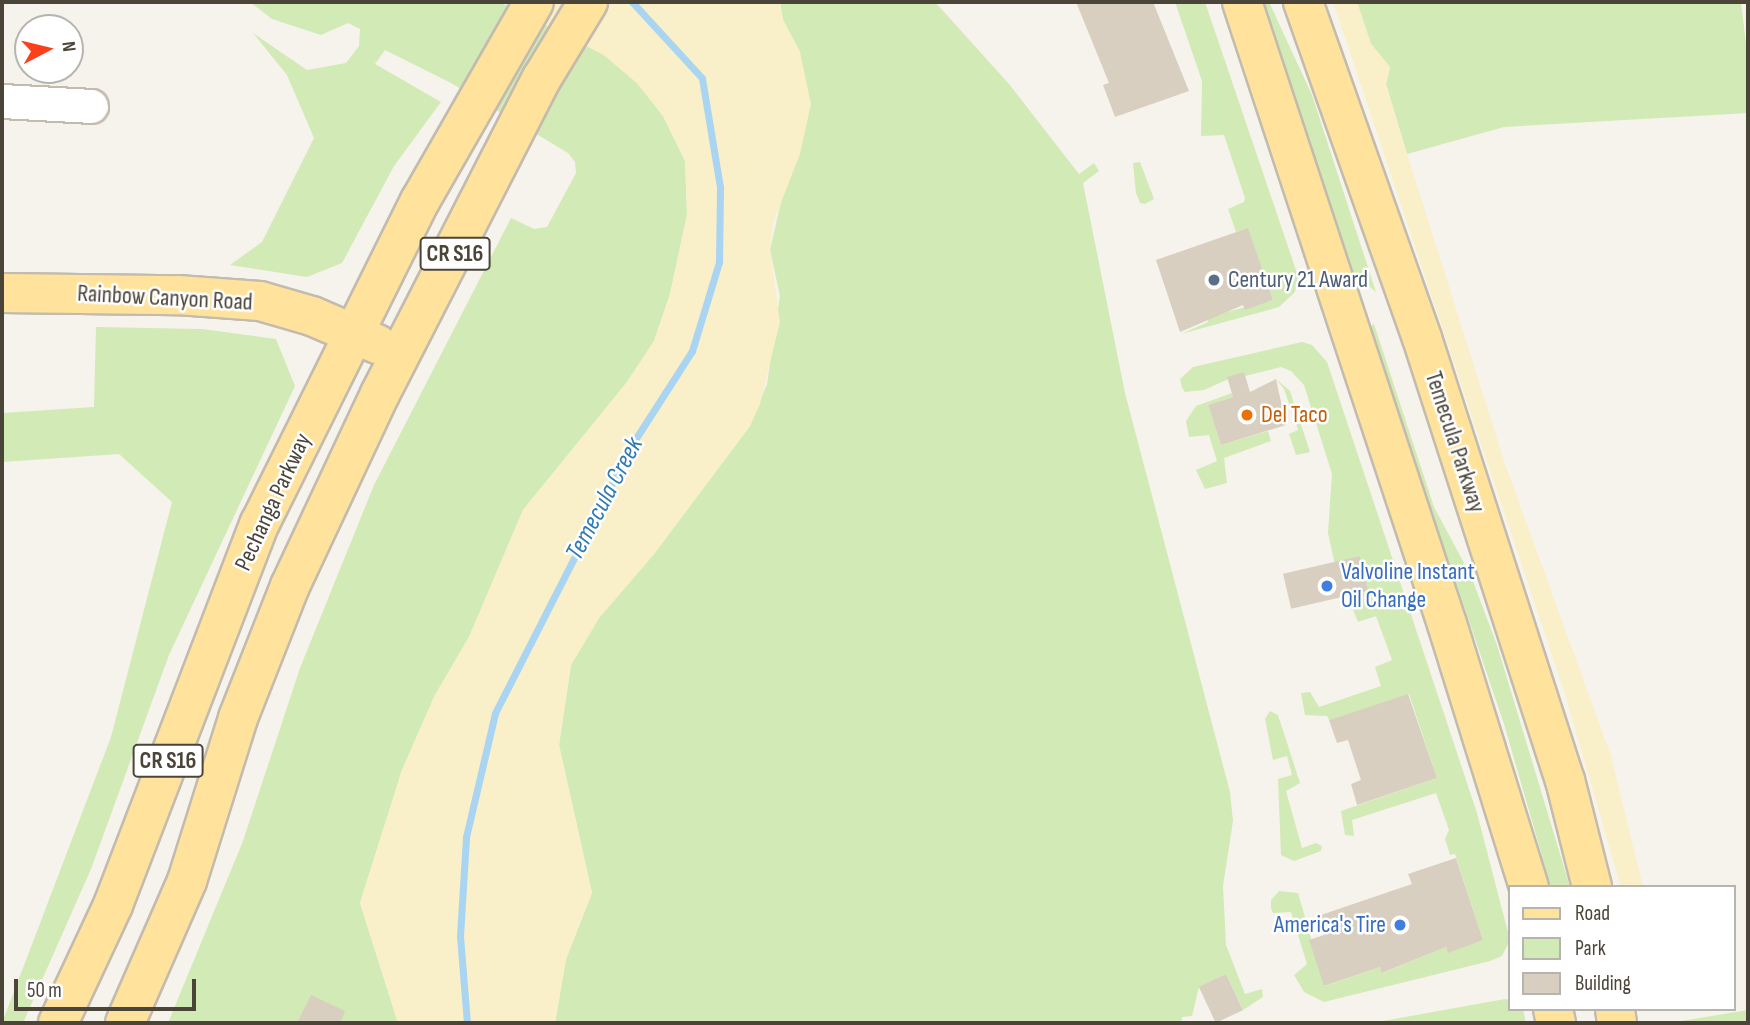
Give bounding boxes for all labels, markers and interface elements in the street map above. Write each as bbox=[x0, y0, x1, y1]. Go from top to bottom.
north arrow bbox=[14, 14, 84, 84]
text: N bbox=[56, 40, 80, 53]
road number: CR S16 bbox=[418, 234, 492, 274]
place label: Century 21 Award bbox=[1228, 266, 1368, 294]
marker: Century 21 Award bbox=[1206, 272, 1222, 288]
street label: Rainbow Canyon Road bbox=[77, 279, 253, 317]
street label: Temecula Parkway bbox=[1419, 368, 1491, 516]
place label: Del Taco bbox=[1261, 401, 1328, 429]
marker: Del Taco bbox=[1239, 407, 1255, 423]
street label: Pechanga Parkway bbox=[229, 429, 317, 575]
water label: Temecula Creek bbox=[560, 432, 650, 566]
place label: Valvoline Instant Oil Change bbox=[1341, 558, 1475, 614]
marker: Valvoline Instant Oil Change bbox=[1319, 578, 1335, 594]
road number: CR S16 bbox=[131, 741, 205, 780]
legend bbox=[1508, 885, 1736, 1011]
text: Road bbox=[1575, 901, 1610, 926]
place label: America's Tire bbox=[1274, 911, 1386, 939]
marker: America's Tire bbox=[1392, 917, 1408, 933]
text: Park bbox=[1575, 936, 1606, 961]
scale bar bbox=[18, 965, 200, 1009]
text: Building bbox=[1575, 971, 1631, 996]
text: 50 m bbox=[27, 978, 62, 1003]

